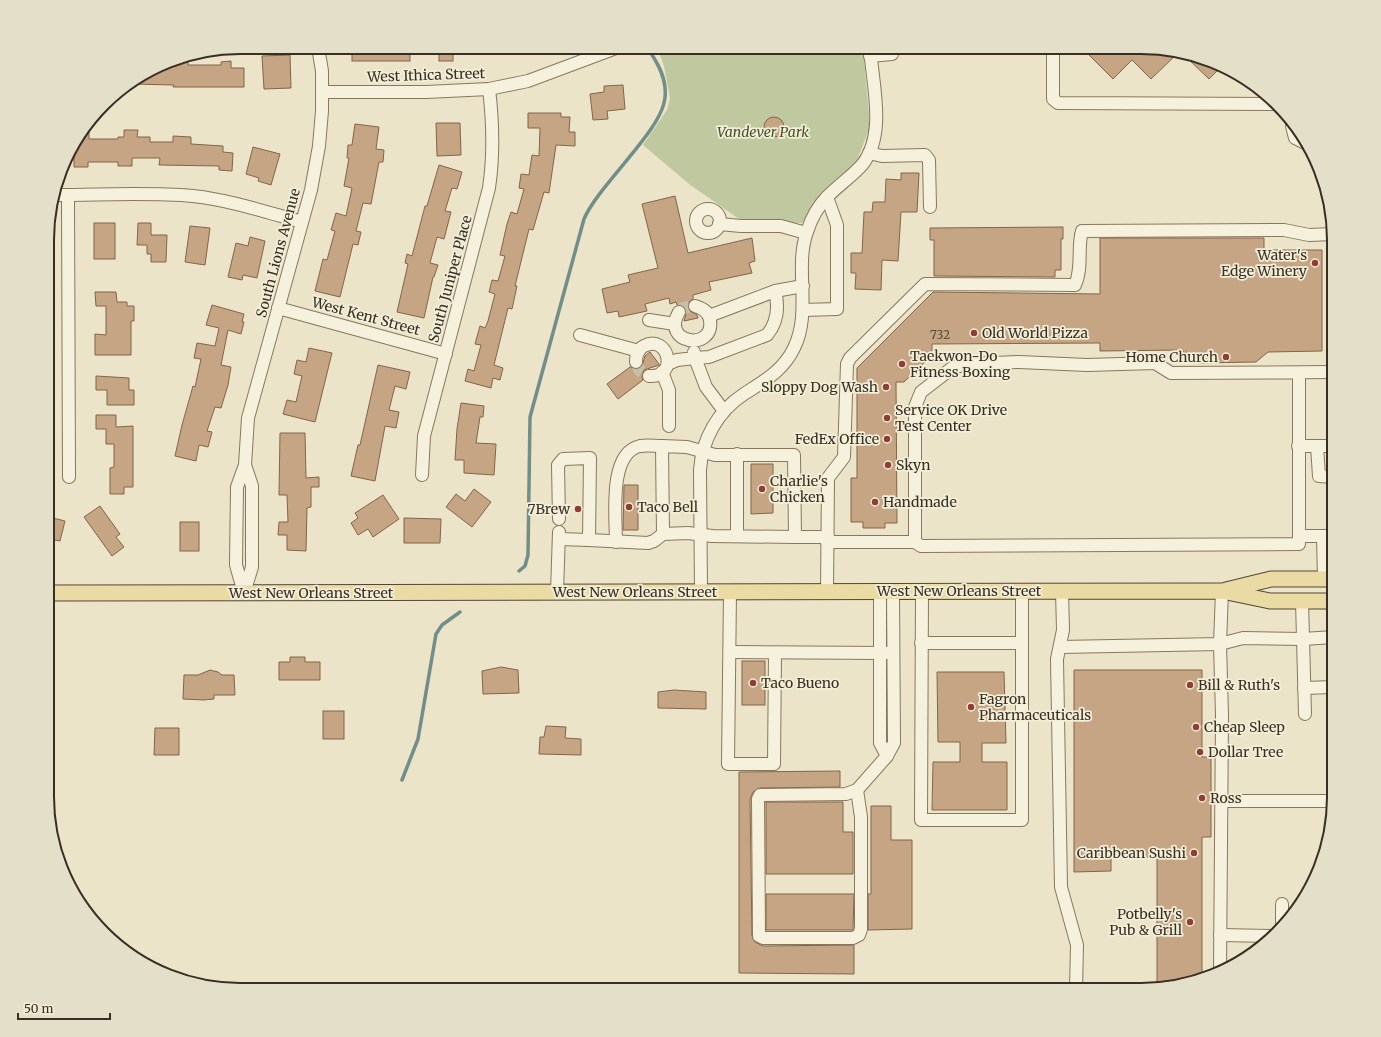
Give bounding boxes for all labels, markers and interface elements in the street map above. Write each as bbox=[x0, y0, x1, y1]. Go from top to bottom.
street label: West Ithica Street bbox=[366, 64, 486, 86]
park label: Vandever Park bbox=[717, 123, 809, 141]
street label: South Lions Avenue bbox=[252, 186, 304, 320]
street label: South Juniper Place bbox=[424, 213, 476, 345]
place label: Water's Edge Winery bbox=[1221, 246, 1308, 280]
marker: Water's Edge Winery bbox=[1310, 258, 1320, 268]
street label: West Kent Street bbox=[309, 293, 423, 339]
place label: Old World Pizza bbox=[982, 324, 1089, 342]
house number: 732 bbox=[930, 327, 950, 342]
marker: Old World Pizza bbox=[969, 328, 979, 338]
place label: Taekwon-Do Fitness Boxing bbox=[910, 347, 1011, 381]
place label: Home Church bbox=[1126, 348, 1218, 366]
marker: Home Church bbox=[1221, 352, 1231, 362]
marker: Taekwon-Do Fitness Boxing bbox=[897, 359, 907, 369]
place label: Sloppy Dog Wash bbox=[761, 378, 878, 396]
marker: Sloppy Dog Wash bbox=[881, 382, 891, 392]
place label: Service OK Drive Test Center bbox=[895, 401, 1007, 435]
marker: Service OK Drive Test Center bbox=[882, 413, 892, 423]
place label: FedEx Office bbox=[795, 430, 879, 448]
marker: FedEx Office bbox=[882, 434, 892, 444]
place label: Skyn bbox=[896, 456, 931, 474]
marker: Skyn bbox=[883, 460, 893, 470]
place label: Charlie's Chicken bbox=[770, 472, 828, 506]
marker: Charlie's Chicken bbox=[757, 484, 767, 494]
place label: Handmade bbox=[883, 493, 957, 511]
marker: Handmade bbox=[870, 497, 880, 507]
place label: Taco Bell bbox=[637, 498, 699, 516]
place label: 7Brew bbox=[528, 500, 570, 518]
marker: Taco Bell bbox=[624, 502, 634, 512]
marker: 7Brew bbox=[573, 504, 583, 514]
street label: West New Orleans Street bbox=[876, 582, 1042, 600]
street label: West New Orleans Street bbox=[552, 583, 718, 601]
street label: West New Orleans Street bbox=[228, 584, 394, 602]
place label: Taco Bueno bbox=[761, 674, 839, 692]
place label: Bill & Ruth's bbox=[1198, 676, 1280, 694]
marker: Taco Bueno bbox=[748, 678, 758, 688]
marker: Bill & Ruth's bbox=[1185, 680, 1195, 690]
place label: Fagron Pharmaceuticals bbox=[979, 690, 1091, 724]
marker: Fagron Pharmaceuticals bbox=[966, 702, 976, 712]
place label: Cheap Sleep bbox=[1204, 718, 1285, 736]
marker: Cheap Sleep bbox=[1191, 722, 1201, 732]
place label: Dollar Tree bbox=[1208, 743, 1283, 761]
marker: Dollar Tree bbox=[1195, 747, 1205, 757]
place label: Ross bbox=[1210, 789, 1242, 807]
marker: Ross bbox=[1197, 793, 1207, 803]
place label: Caribbean Sushi bbox=[1077, 844, 1186, 862]
marker: Caribbean Sushi bbox=[1189, 848, 1199, 858]
place label: Potbelly's Pub & Grill bbox=[1109, 905, 1183, 939]
marker: Potbelly's Pub & Grill bbox=[1185, 917, 1195, 927]
scale bar bbox=[18, 995, 110, 1021]
text: 50 m bbox=[24, 1001, 53, 1016]

